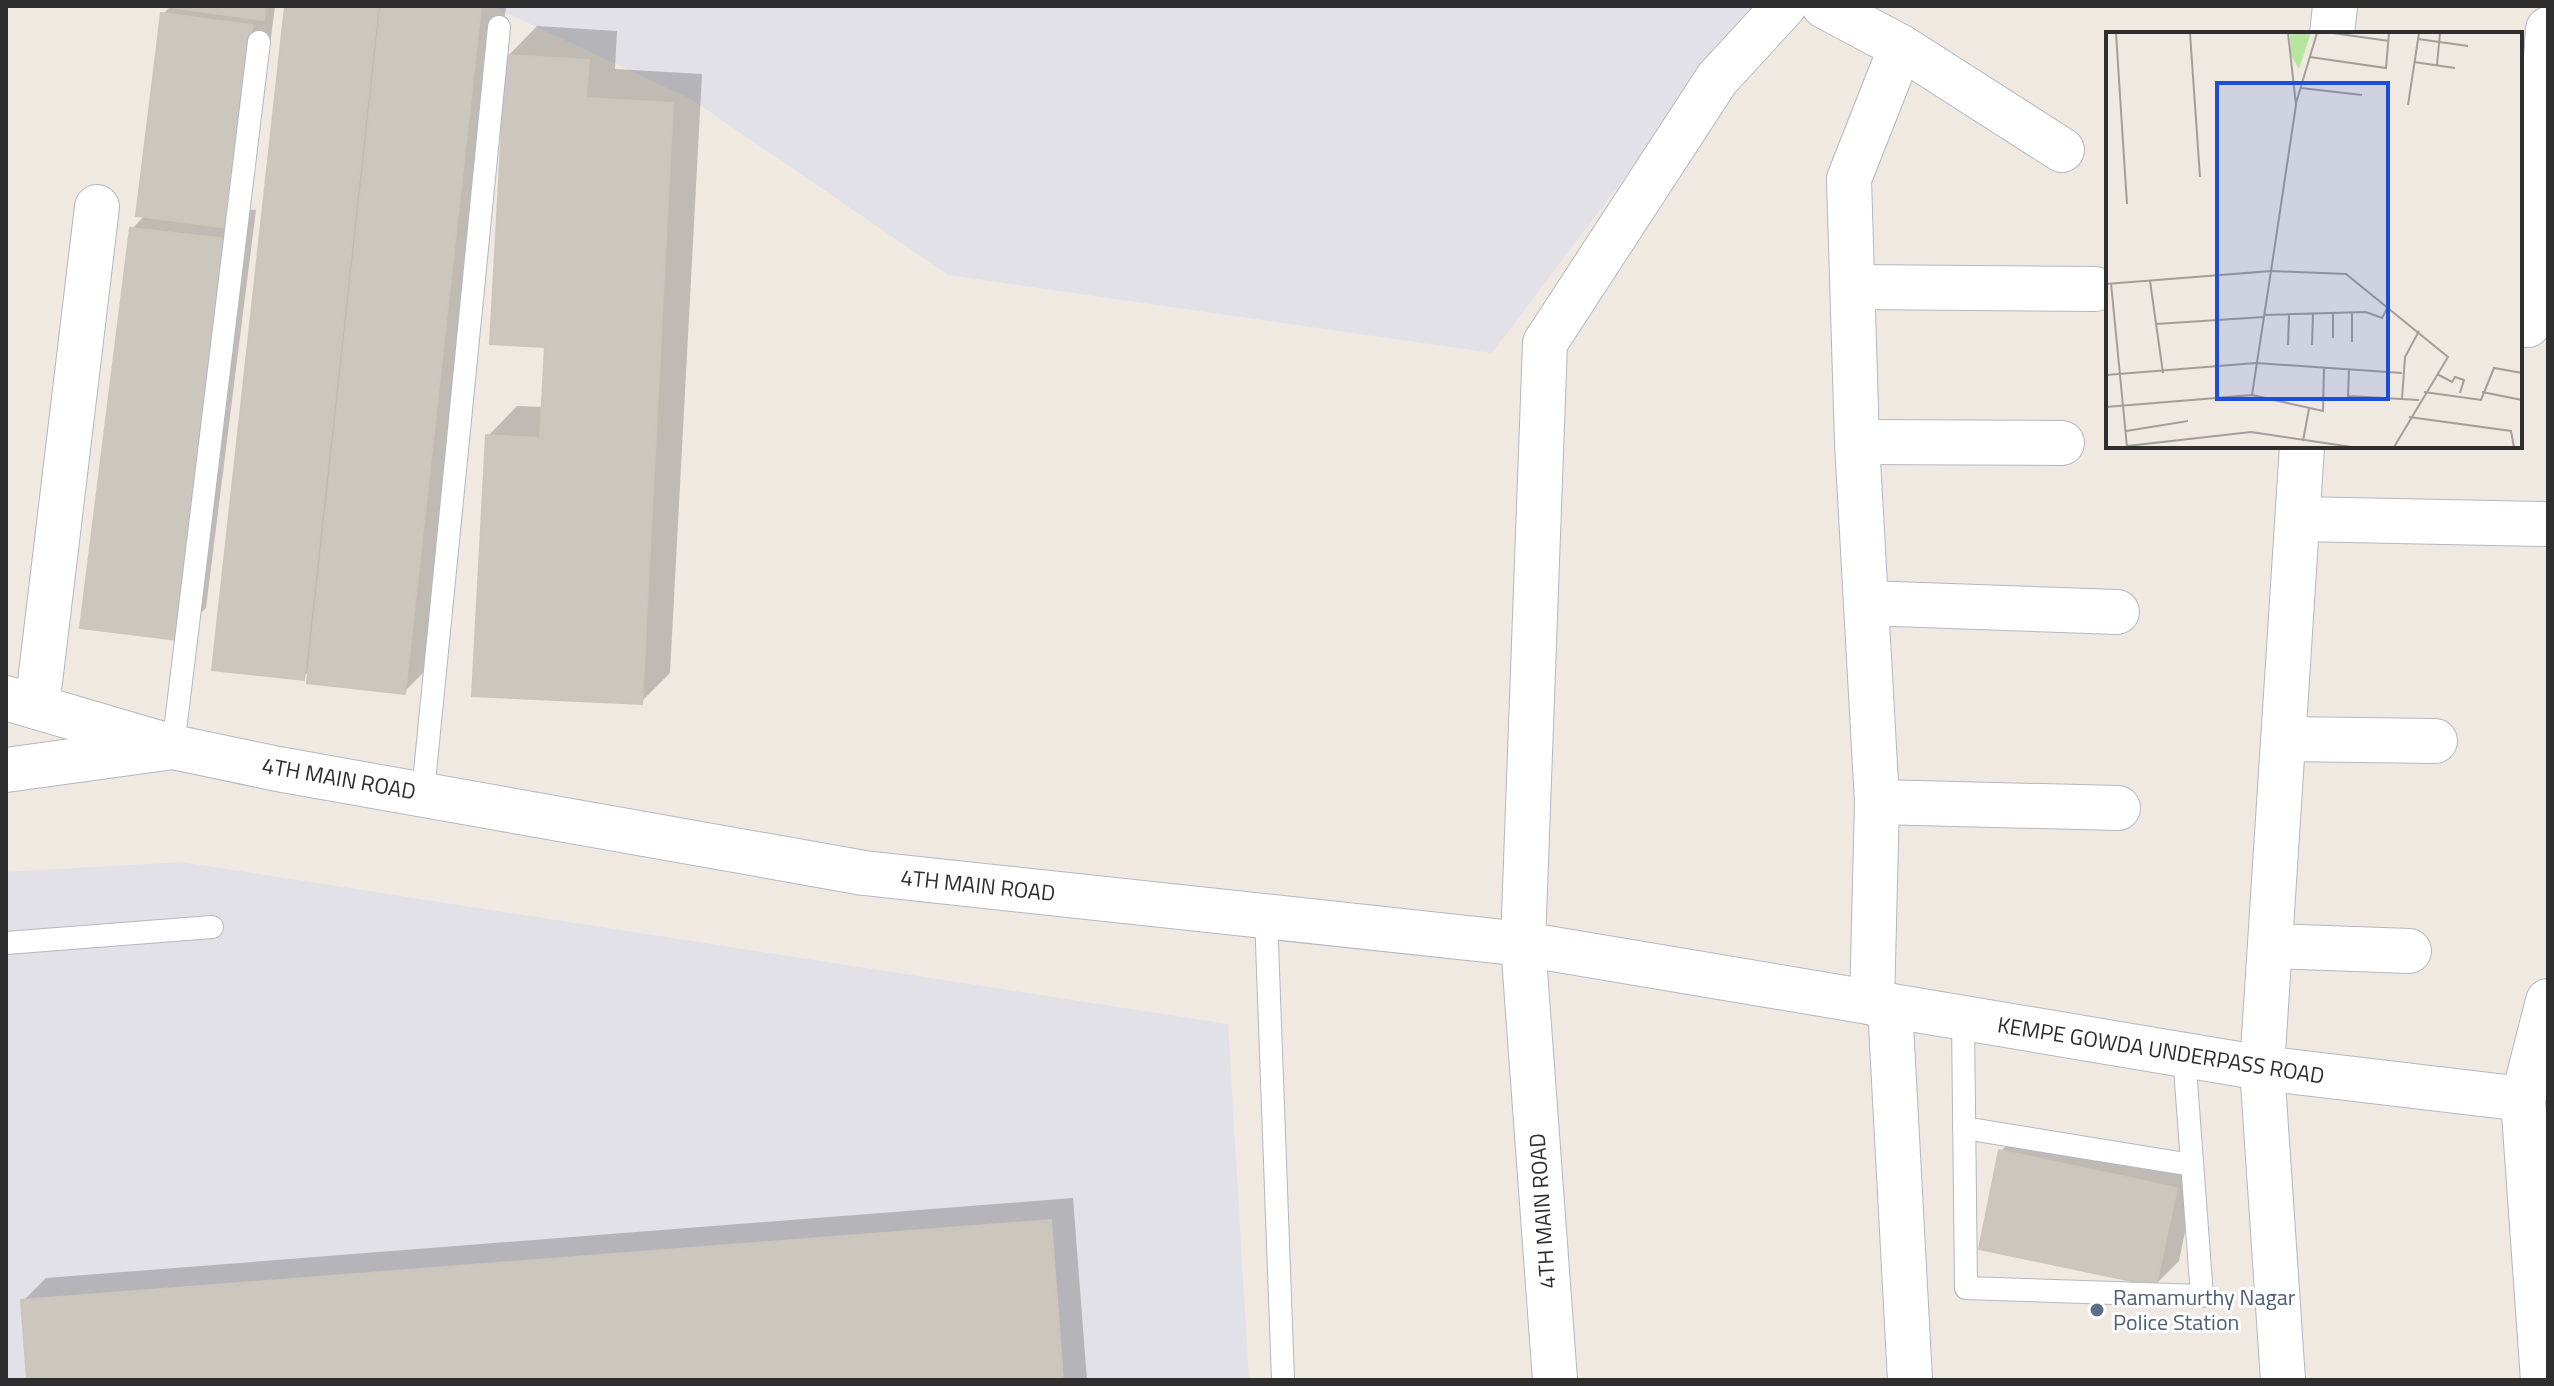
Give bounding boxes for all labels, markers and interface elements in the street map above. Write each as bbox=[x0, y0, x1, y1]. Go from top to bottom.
inset map bbox=[2106, 32, 2522, 448]
street label: 4TH MAIN ROAD bbox=[260, 748, 418, 808]
street label: 4TH MAIN ROAD bbox=[899, 860, 1057, 910]
street label: KEMPE GOWDA UNDERPASS ROAD bbox=[1995, 1007, 2327, 1093]
street label: 4TH MAIN ROAD bbox=[1520, 1132, 1564, 1290]
place label: Ramamurthy Nagar Police Station bbox=[2113, 1280, 2296, 1339]
marker: Ramamurthy Nagar Police Station bbox=[2088, 1301, 2106, 1319]

